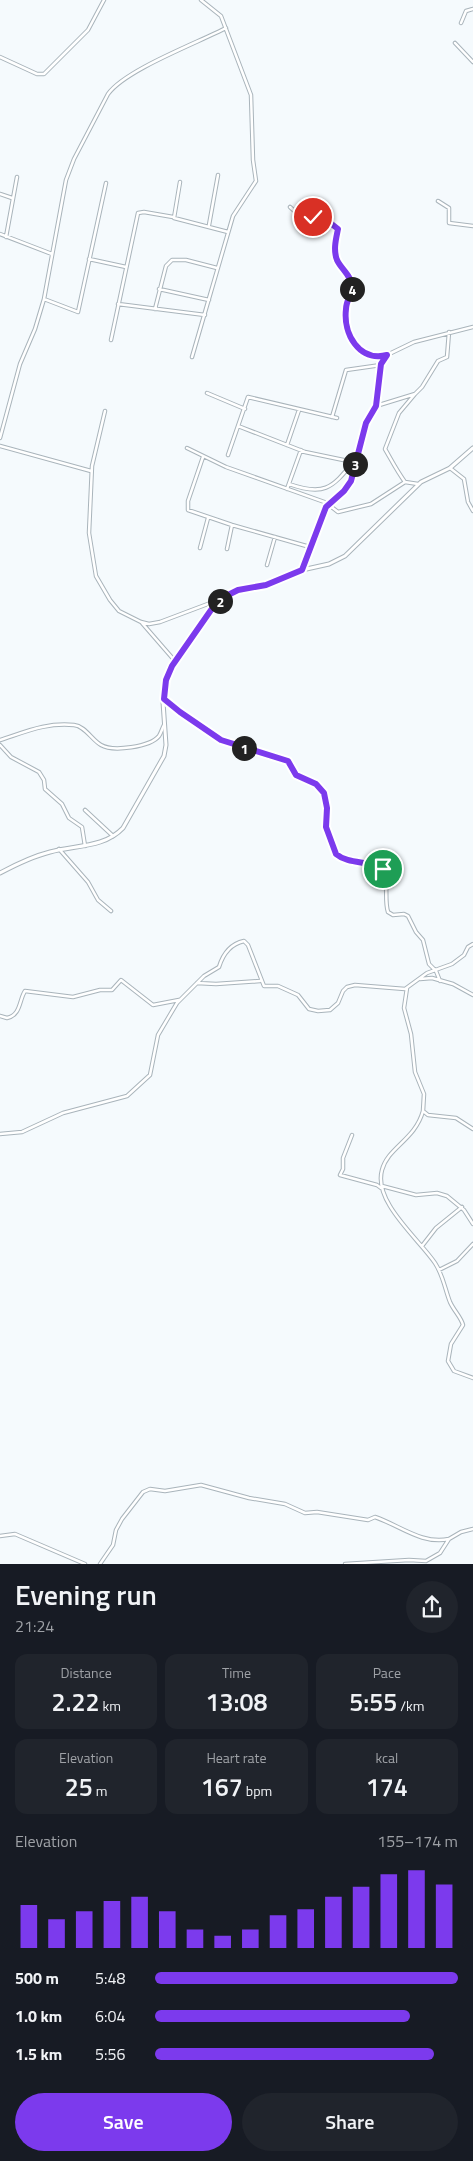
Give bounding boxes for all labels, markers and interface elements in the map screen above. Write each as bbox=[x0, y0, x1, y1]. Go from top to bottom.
pin bbox=[292, 196, 334, 238]
icon: check bbox=[299, 203, 327, 231]
pin: 4 bbox=[340, 276, 364, 302]
text: 4 bbox=[349, 279, 356, 300]
pin: 3 bbox=[342, 452, 368, 476]
text: 3 bbox=[352, 454, 359, 475]
pin: 2 bbox=[208, 588, 232, 614]
text: 2 bbox=[217, 591, 224, 612]
pin: 1 bbox=[232, 736, 256, 760]
text: 1 bbox=[241, 738, 248, 759]
pin bbox=[362, 848, 404, 890]
icon: arrive bbox=[369, 855, 397, 883]
text: Evening run bbox=[15, 1573, 157, 1616]
button: share bbox=[406, 1581, 458, 1633]
text: 21:24 bbox=[15, 1614, 54, 1638]
text: Distance bbox=[61, 1662, 112, 1683]
text: Time bbox=[222, 1662, 251, 1683]
text: Pace bbox=[373, 1662, 401, 1683]
text: 2.22 bbox=[51, 1683, 99, 1721]
text: 13:08 bbox=[206, 1683, 267, 1721]
text: 5:55 bbox=[349, 1683, 397, 1721]
text: km bbox=[99, 1695, 121, 1716]
text: /km bbox=[397, 1695, 424, 1716]
text: Elevation bbox=[59, 1747, 113, 1768]
text: Heart rate bbox=[206, 1747, 267, 1768]
text: kcal bbox=[375, 1747, 398, 1768]
text: 25 bbox=[65, 1768, 93, 1806]
text: 167 bbox=[201, 1768, 243, 1806]
text: 174 bbox=[366, 1768, 408, 1806]
text: m bbox=[93, 1780, 108, 1801]
text: bpm bbox=[243, 1780, 272, 1801]
text: Elevation bbox=[15, 1829, 77, 1853]
text: 155–174 m bbox=[377, 1829, 458, 1853]
text: 500 m bbox=[15, 1966, 59, 1990]
text: 5:48 bbox=[95, 1966, 125, 1990]
text: 1.0 km bbox=[15, 2004, 62, 2028]
text: 6:04 bbox=[95, 2004, 125, 2028]
text: 1.5 km bbox=[15, 2042, 62, 2066]
text: 5:56 bbox=[95, 2042, 125, 2066]
button: Save bbox=[15, 2093, 232, 2151]
button: Share bbox=[242, 2093, 458, 2151]

